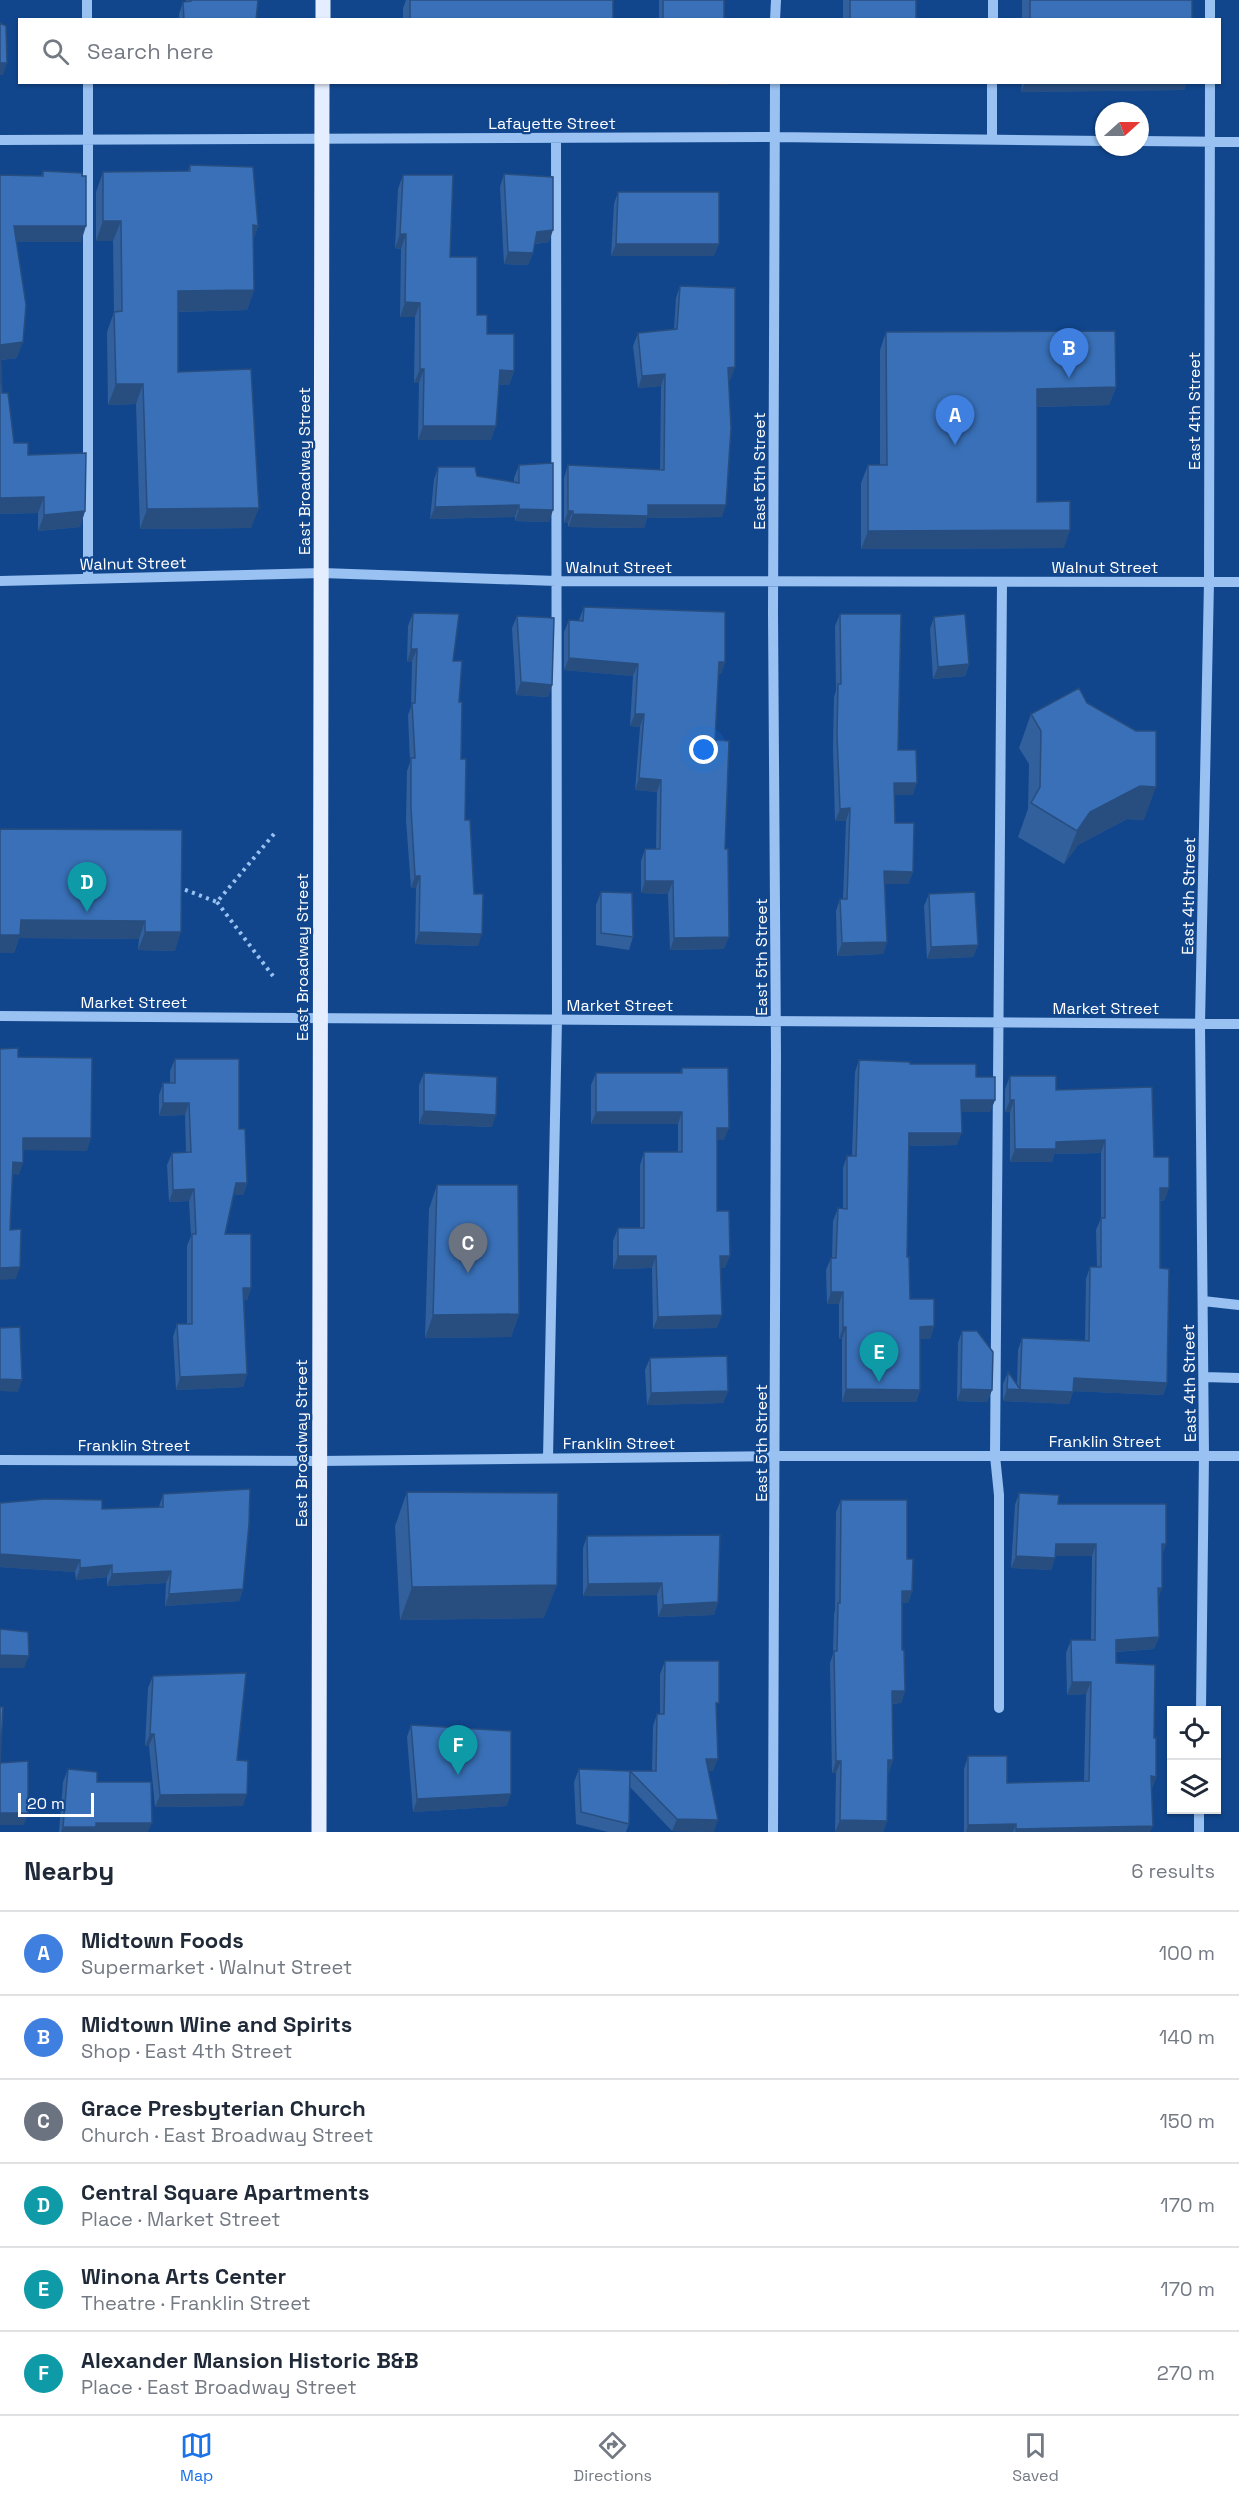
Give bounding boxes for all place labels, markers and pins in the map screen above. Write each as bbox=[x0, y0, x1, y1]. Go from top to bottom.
pin: B bbox=[1050, 328, 1088, 378]
pin: A bbox=[936, 396, 974, 445]
pin: D bbox=[68, 862, 106, 912]
pin: C bbox=[448, 1224, 488, 1273]
pin: E bbox=[860, 1332, 898, 1382]
pin: F bbox=[438, 1726, 478, 1775]

